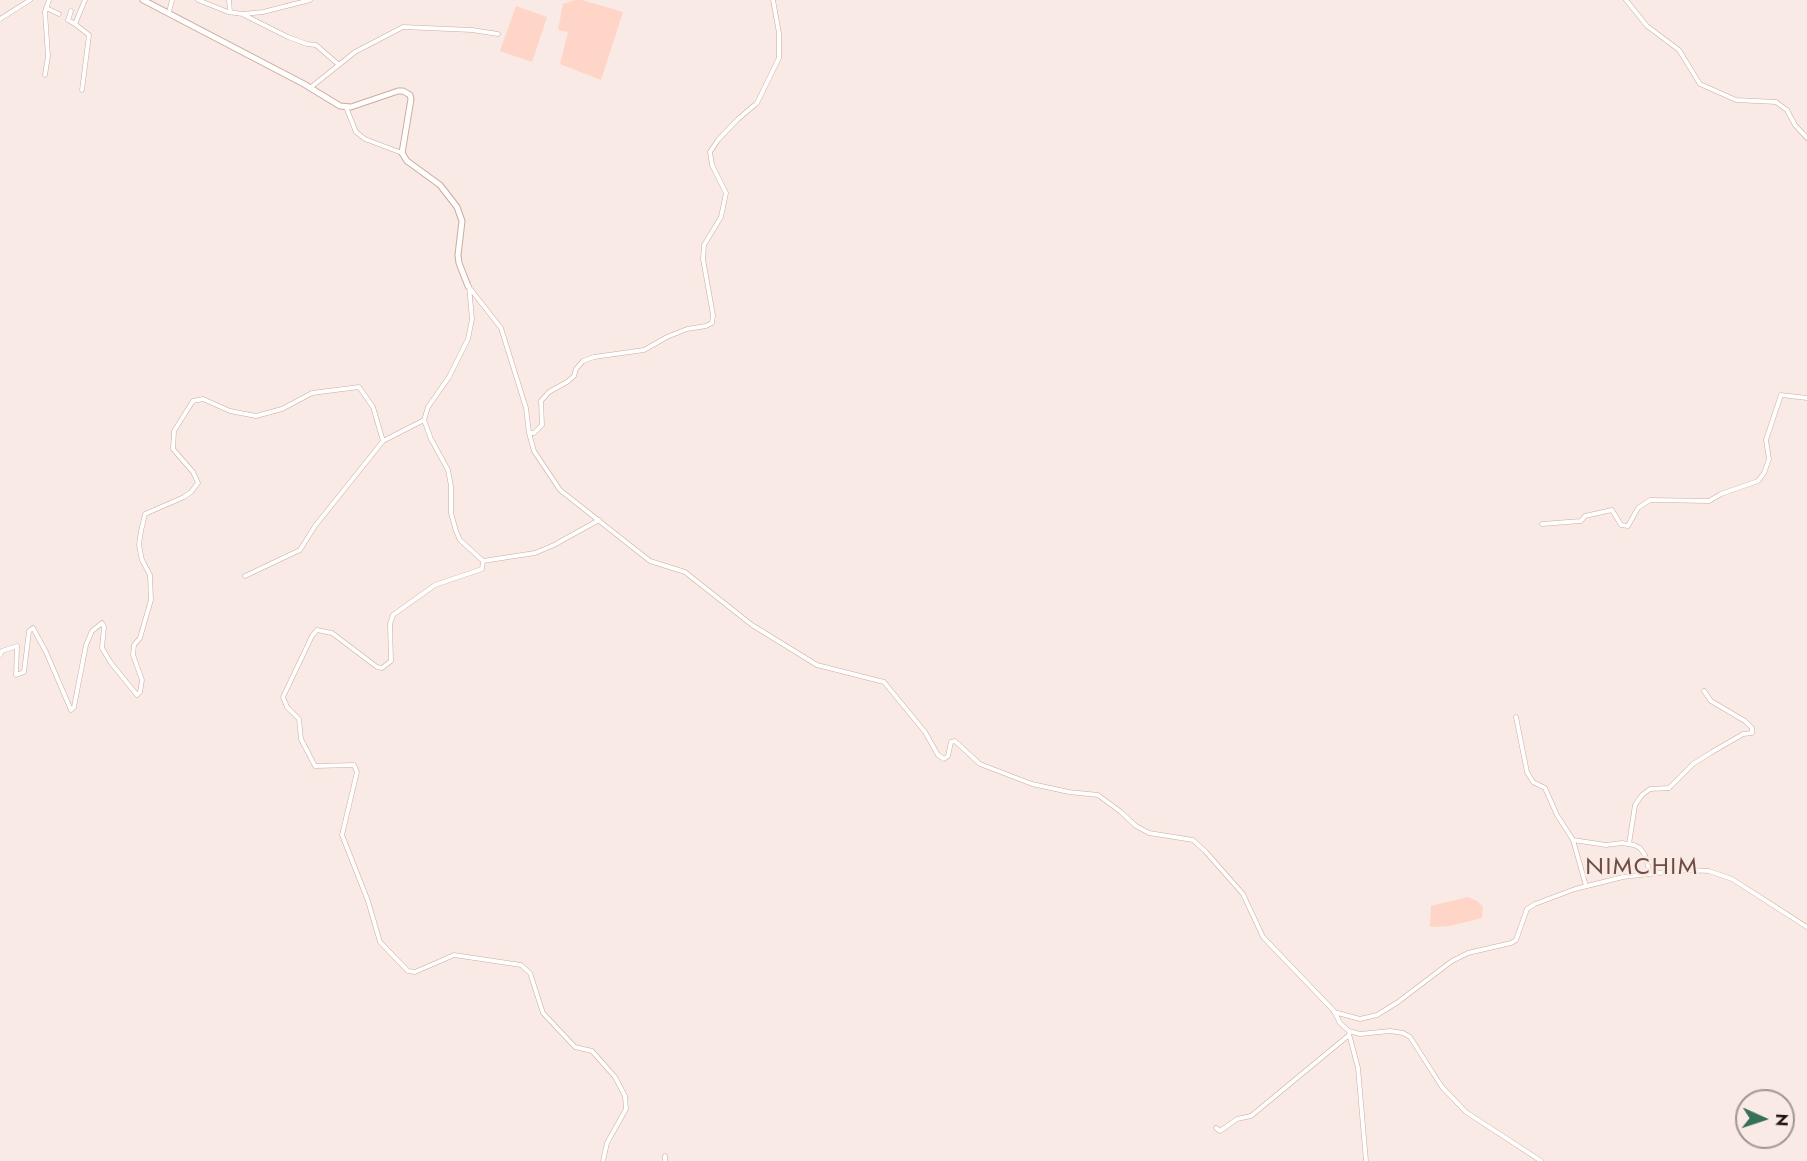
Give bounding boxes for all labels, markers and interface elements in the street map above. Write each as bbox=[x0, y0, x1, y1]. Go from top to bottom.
district label: NIMCHIM bbox=[1585, 854, 1699, 882]
north arrow bbox=[1735, 1089, 1795, 1149]
text: N bbox=[1770, 1113, 1793, 1127]

